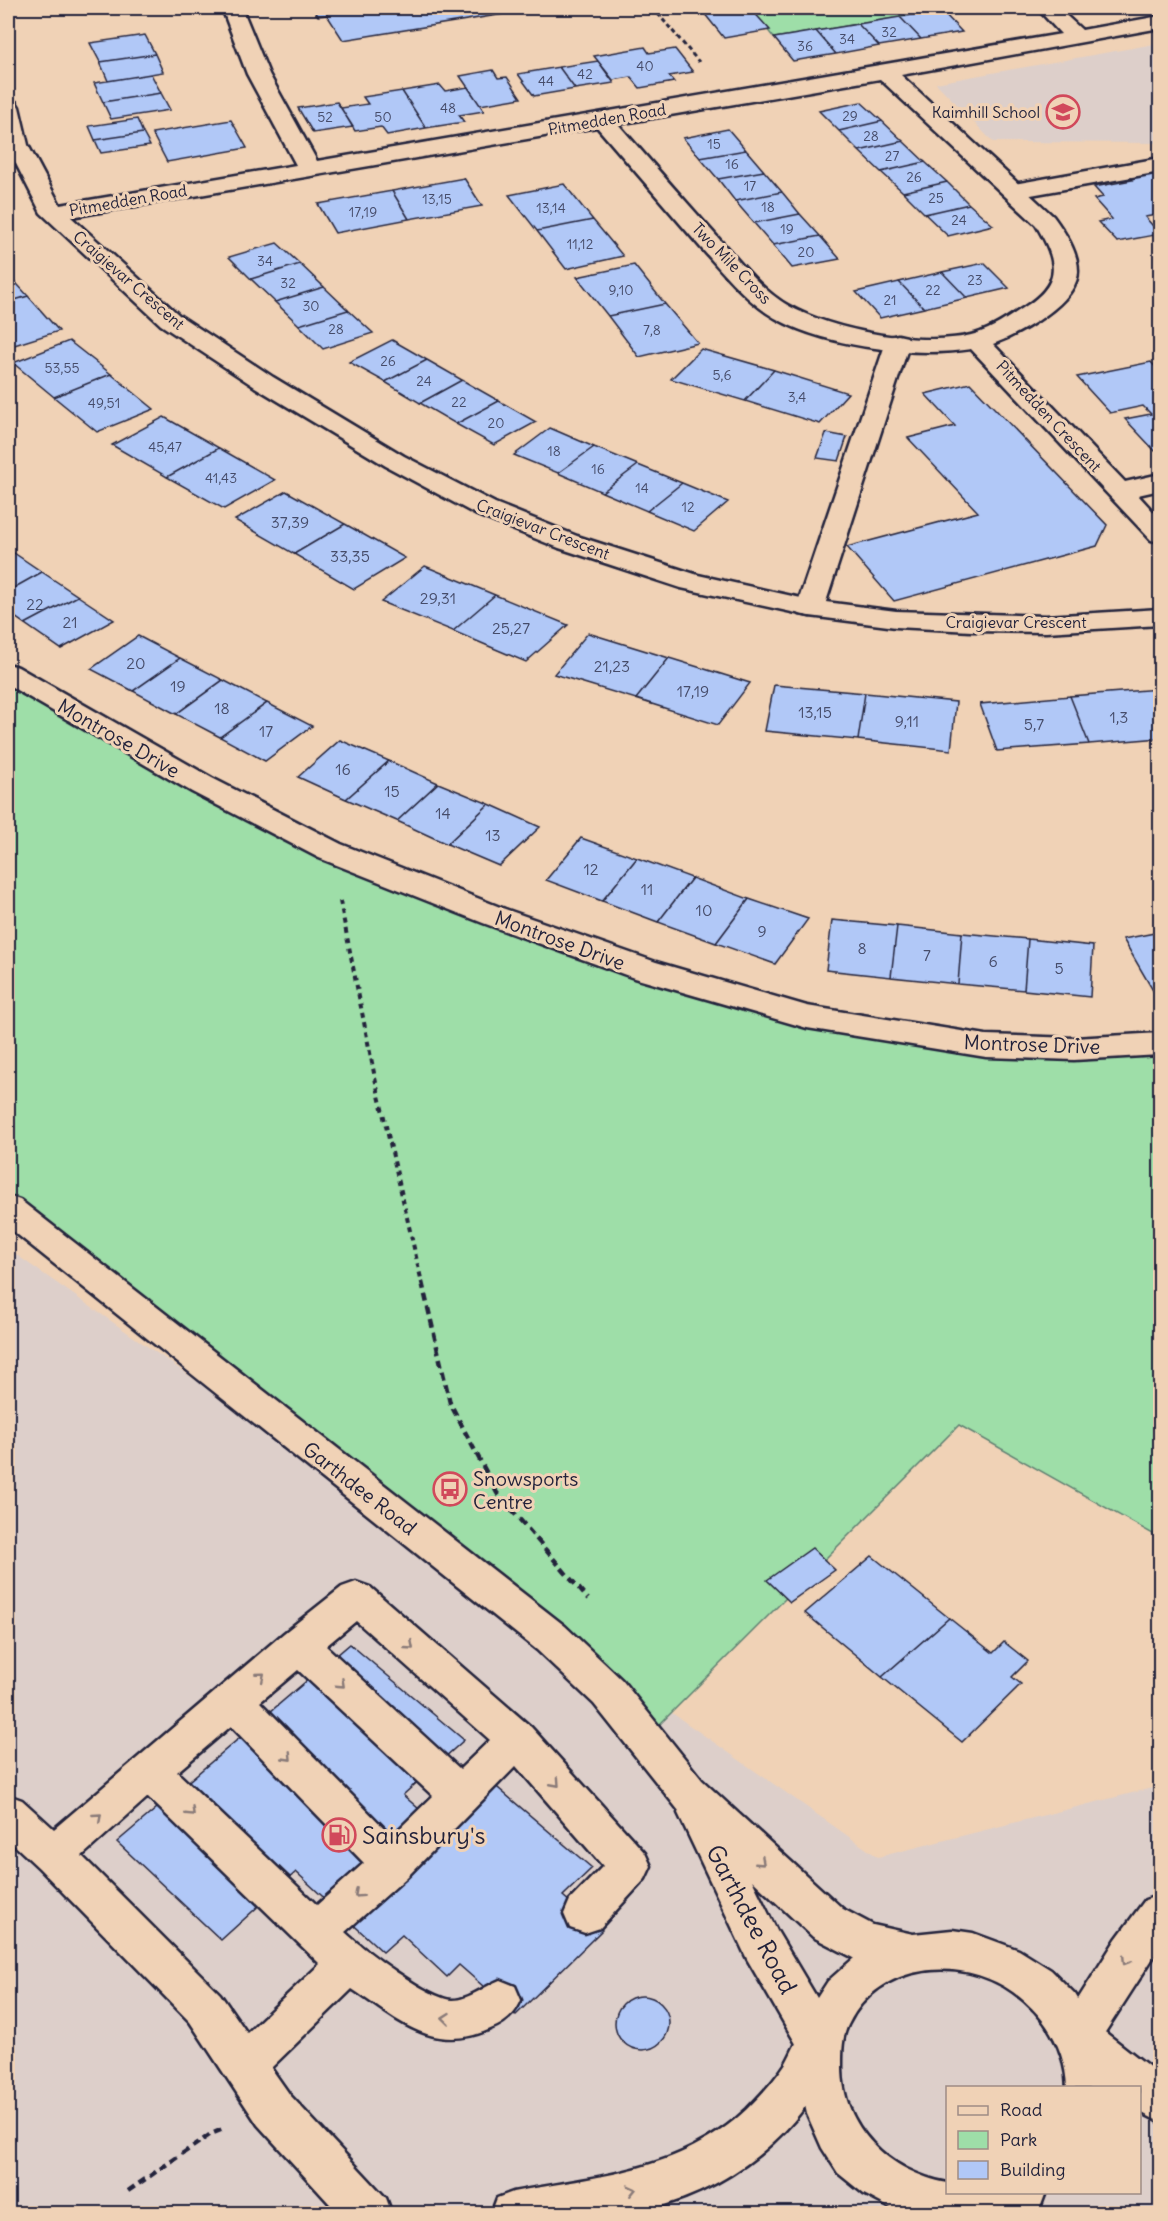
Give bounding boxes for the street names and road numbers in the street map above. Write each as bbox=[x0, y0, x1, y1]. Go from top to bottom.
street label: Pitmedden Road bbox=[547, 99, 667, 139]
street label: Pitmedden Road bbox=[68, 180, 188, 220]
street label: Two Mile Cross bbox=[688, 218, 776, 308]
street label: Craigievar Crescent bbox=[69, 226, 189, 334]
street label: Pitmedden Crescent bbox=[992, 356, 1106, 476]
street label: Craigievar Crescent bbox=[474, 494, 613, 564]
street label: Craigievar Crescent bbox=[945, 612, 1087, 632]
street label: Montrose Drive bbox=[54, 693, 184, 783]
street label: Montrose Drive bbox=[492, 905, 628, 975]
street label: Montrose Drive bbox=[963, 1029, 1101, 1059]
street label: Garthdee Road bbox=[298, 1436, 422, 1540]
street label: Garthdee Road bbox=[700, 1839, 804, 1999]

